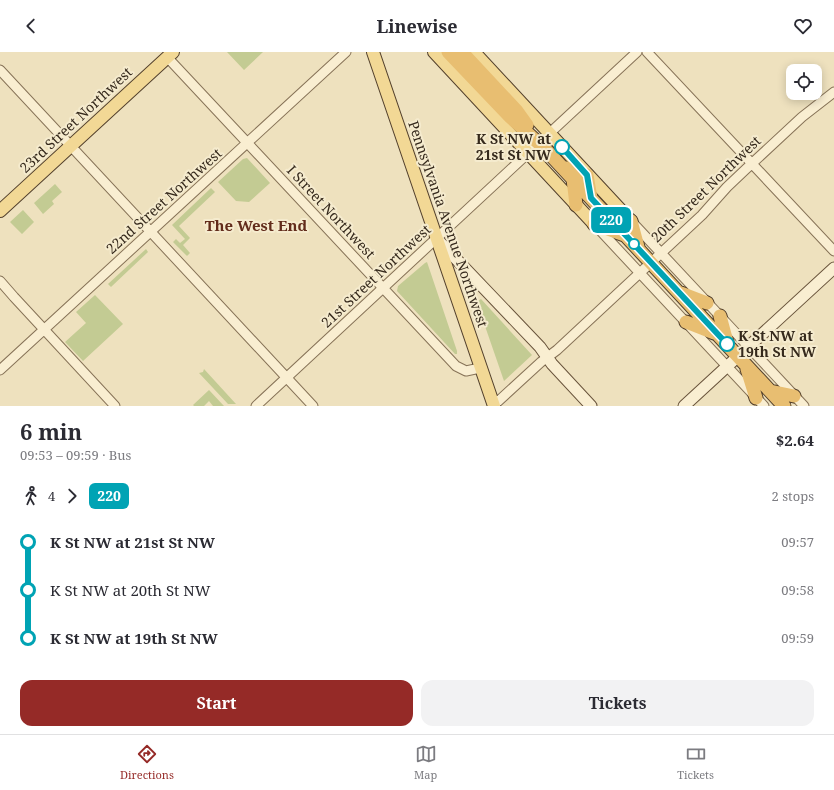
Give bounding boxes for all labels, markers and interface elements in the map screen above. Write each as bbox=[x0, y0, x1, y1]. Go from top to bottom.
text: Linewise bbox=[376, 14, 458, 38]
icon: back bbox=[20, 15, 42, 37]
icon: heart bbox=[792, 15, 814, 37]
street label: 23rd Street Northwest bbox=[15, 62, 136, 177]
map controls bbox=[786, 64, 822, 100]
button: locate bbox=[786, 64, 822, 100]
street label: Pennsylvania Avenue Northwest bbox=[404, 118, 493, 330]
place label: K St NW at 21st St NW bbox=[476, 129, 551, 164]
street label: 20th Street Northwest bbox=[647, 131, 765, 246]
marker: K St NW at 21st St NW bbox=[554, 139, 570, 155]
street label: 22nd Street Northwest bbox=[102, 143, 226, 258]
street label: I Street Northwest bbox=[283, 161, 380, 263]
line badge: 220 bbox=[588, 207, 634, 233]
text: 220 bbox=[599, 210, 623, 229]
district label: The West End bbox=[205, 215, 308, 235]
street label: 21st Street Northwest bbox=[317, 220, 435, 331]
unlabelled marker bbox=[628, 238, 640, 250]
place label: K St NW at 19th St NW bbox=[738, 326, 816, 361]
marker: K St NW at 19th St NW bbox=[719, 336, 735, 352]
text: 6 min bbox=[20, 416, 82, 446]
text: $2.64 bbox=[776, 430, 814, 450]
text: 09:53 – 09:59 · Bus bbox=[20, 446, 131, 464]
icon: walk bbox=[20, 485, 42, 507]
icon: forward bbox=[61, 485, 83, 507]
text: 220 bbox=[97, 486, 121, 505]
text: 4 bbox=[48, 487, 55, 505]
text: 2 stops bbox=[772, 487, 814, 505]
text: K St NW at 21st St NW bbox=[50, 532, 215, 552]
text: 09:57 bbox=[781, 533, 814, 551]
text: K St NW at 20th St NW bbox=[50, 580, 210, 600]
text: 09:58 bbox=[781, 581, 814, 599]
text: K St NW at 19th St NW bbox=[50, 628, 218, 648]
text: 09:59 bbox=[781, 629, 814, 647]
button: Start bbox=[20, 680, 413, 726]
button: Tickets bbox=[421, 680, 814, 726]
tab: Directions bbox=[120, 743, 174, 782]
tab: Map bbox=[414, 743, 437, 782]
tab: Tickets bbox=[677, 743, 714, 782]

